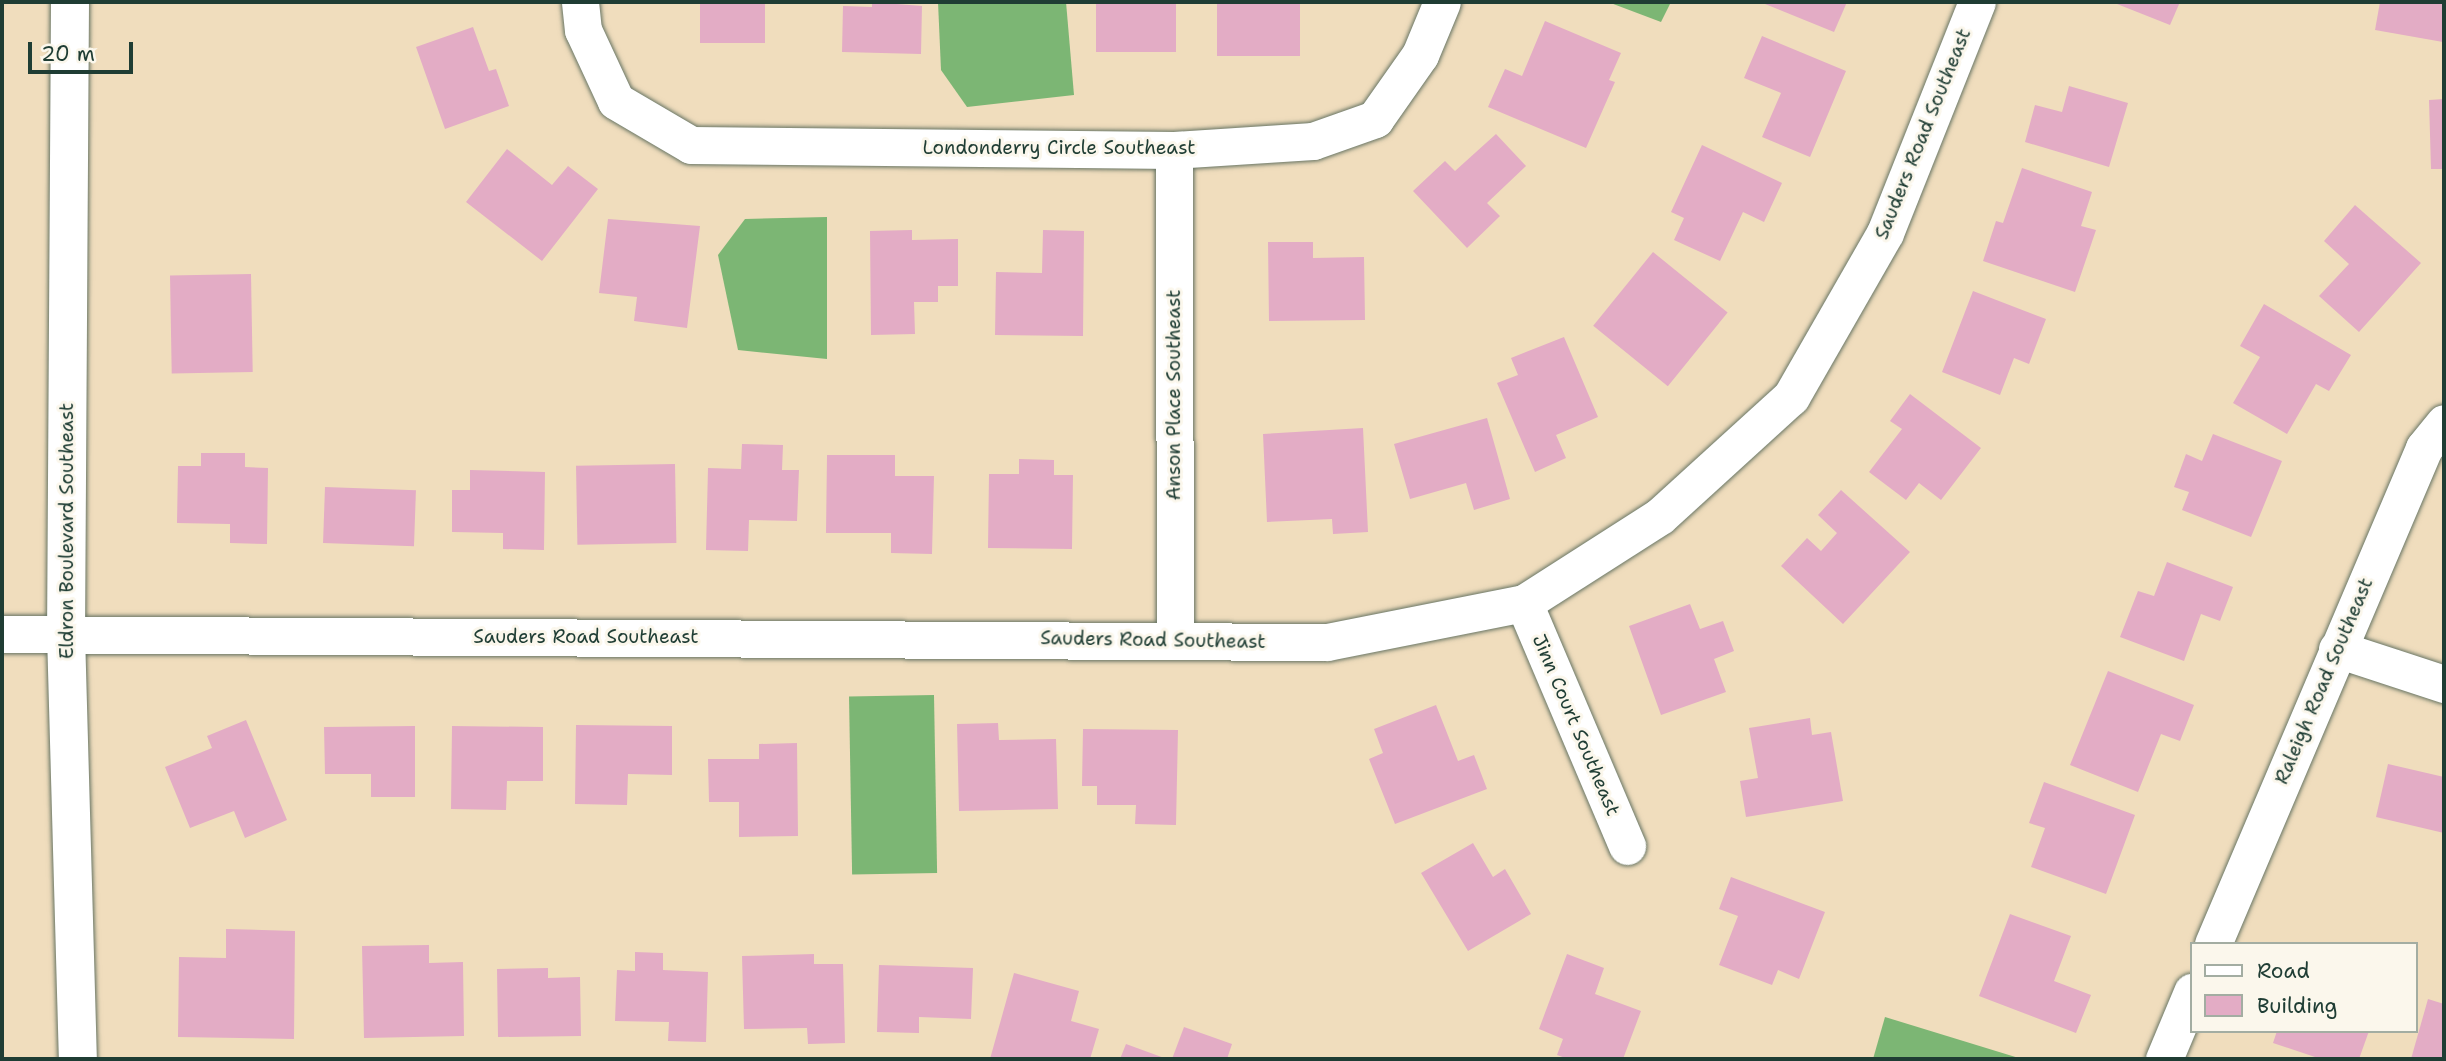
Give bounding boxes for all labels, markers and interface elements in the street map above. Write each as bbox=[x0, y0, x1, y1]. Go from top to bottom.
street label: Sauders Road Southeast bbox=[1870, 25, 1976, 243]
scale bar bbox=[32, 28, 136, 72]
text: 20 m bbox=[41, 40, 95, 68]
street label: Londonderry Circle Southeast bbox=[922, 137, 1196, 159]
street label: Anson Place Southeast bbox=[1163, 290, 1185, 500]
street label: Eldron Boulevard Southeast bbox=[56, 403, 78, 659]
street label: Raleigh Road Southeast bbox=[2270, 574, 2378, 788]
street label: Sauders Road Southeast bbox=[473, 626, 699, 648]
street label: Sauders Road Southeast bbox=[1040, 627, 1266, 653]
street label: Jinn Court Southeast bbox=[1527, 631, 1625, 819]
legend bbox=[2190, 942, 2418, 1033]
text: Road bbox=[2257, 957, 2310, 985]
text: Building bbox=[2257, 992, 2337, 1020]

